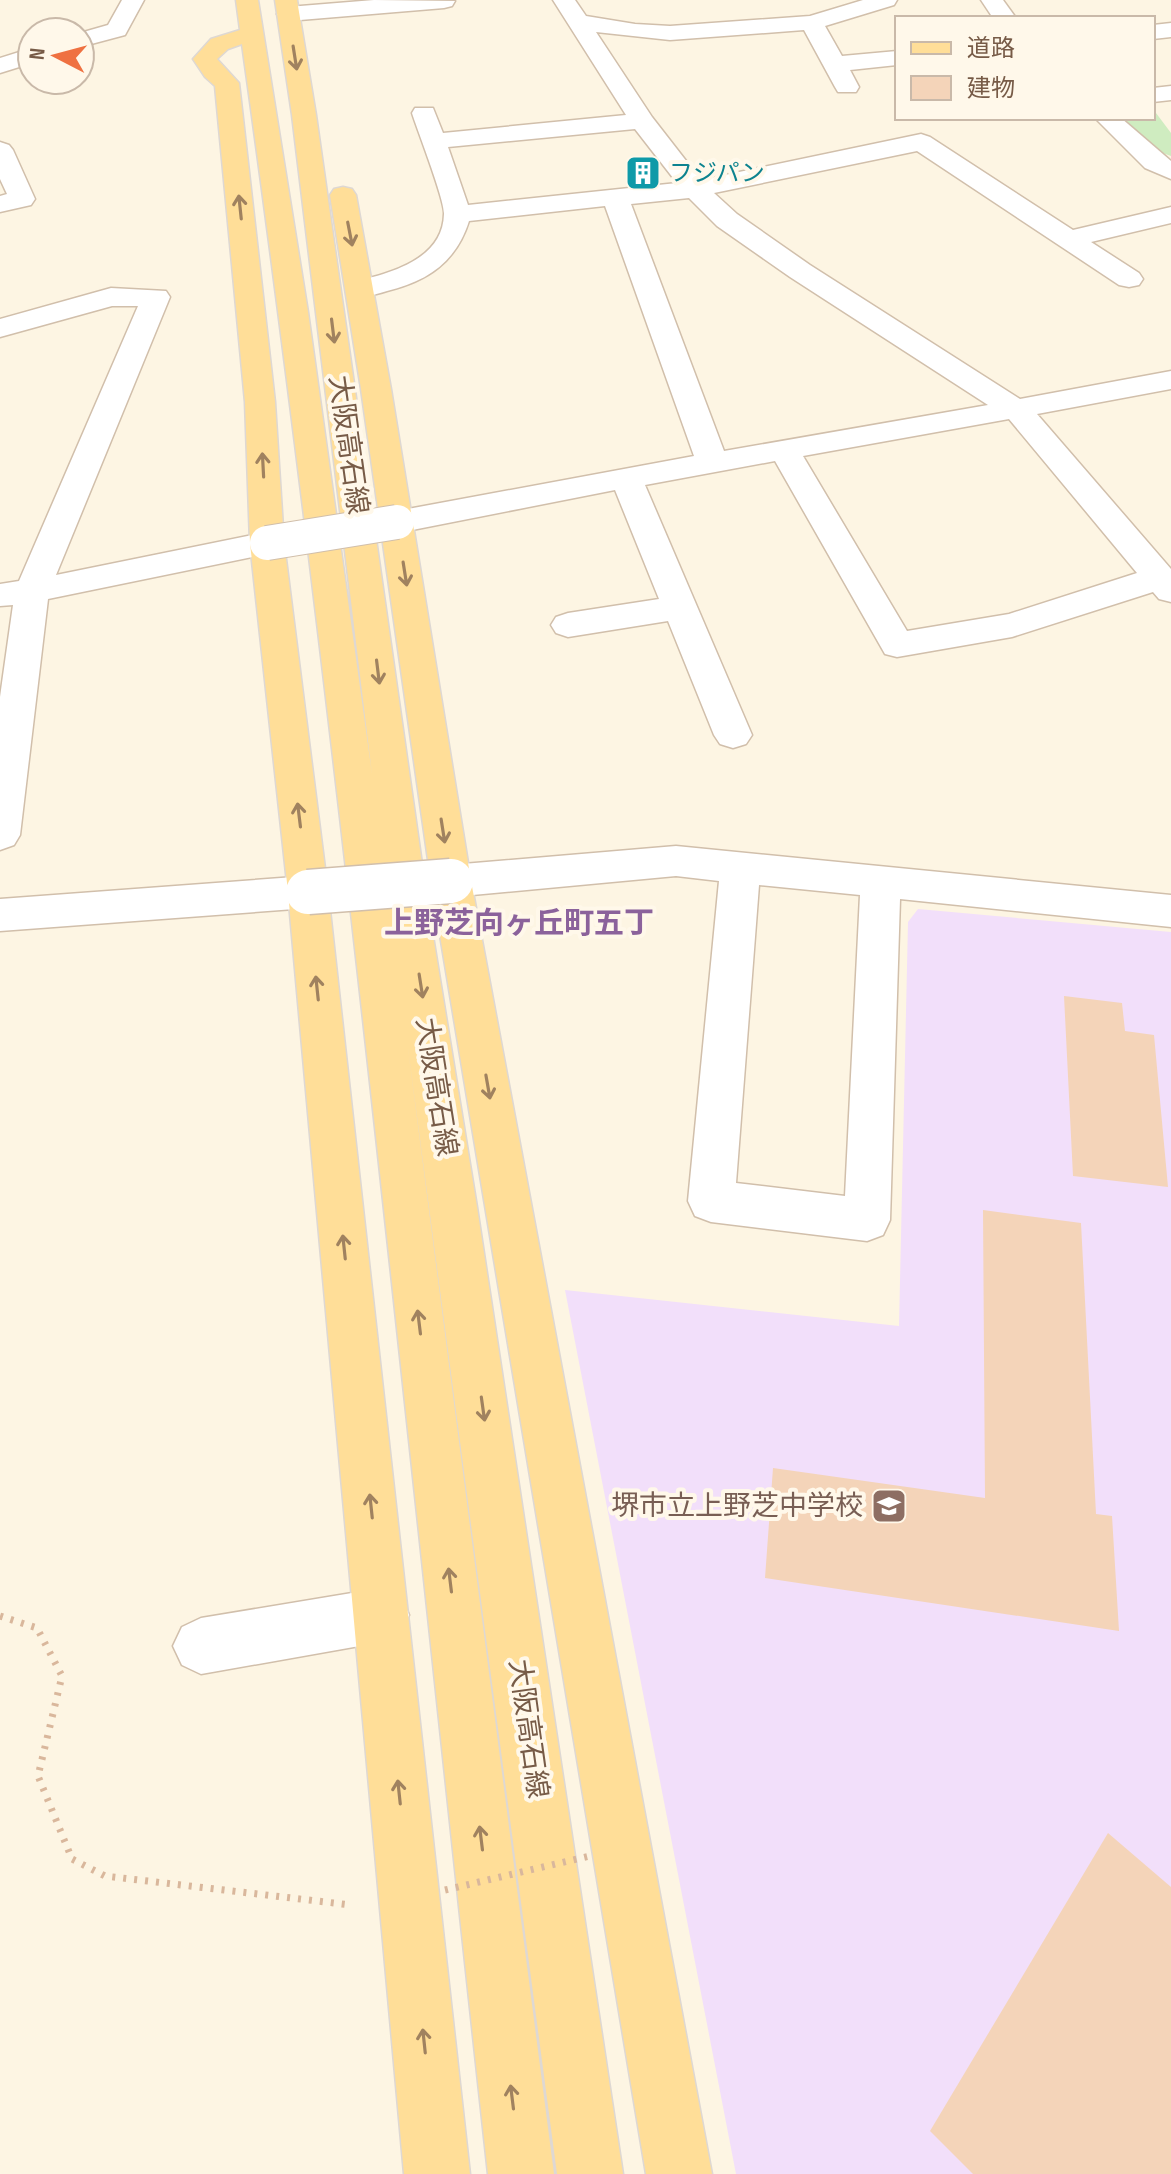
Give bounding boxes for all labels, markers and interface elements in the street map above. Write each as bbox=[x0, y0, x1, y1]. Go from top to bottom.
north arrow bbox=[16, 16, 96, 96]
legend bbox=[895, 16, 1155, 120]
text: 道路 bbox=[967, 34, 1015, 63]
one-way arrow bbox=[288, 44, 303, 70]
text: N bbox=[24, 47, 52, 61]
text: 建物 bbox=[967, 74, 1015, 103]
building icon: フジパン bbox=[624, 154, 662, 192]
place label: フジパン bbox=[669, 159, 765, 188]
one-way arrow bbox=[232, 194, 247, 221]
one-way arrow bbox=[343, 221, 358, 246]
one-way arrow bbox=[326, 318, 341, 344]
street label: 大阪高石線 bbox=[322, 373, 374, 517]
one-way arrow bbox=[256, 453, 271, 479]
one-way arrow bbox=[398, 561, 413, 586]
one-way arrow bbox=[371, 659, 386, 685]
one-way arrow bbox=[291, 802, 306, 829]
one-way arrow bbox=[436, 818, 451, 843]
district label: 上野芝向ヶ丘町五丁 bbox=[384, 906, 654, 942]
one-way arrow bbox=[414, 972, 429, 998]
one-way arrow bbox=[310, 975, 325, 1002]
street label: 大阪高石線 bbox=[409, 1015, 463, 1159]
one-way arrow bbox=[481, 1074, 496, 1099]
one-way arrow bbox=[336, 1234, 351, 1261]
one-way arrow bbox=[412, 1309, 427, 1336]
one-way arrow bbox=[476, 1396, 491, 1421]
school or university icon: 堺市立上野芝中学校 bbox=[870, 1487, 908, 1525]
place label: 堺市立上野芝中学校 bbox=[611, 1490, 863, 1523]
one-way arrow bbox=[363, 1493, 378, 1519]
one-way arrow bbox=[443, 1567, 458, 1594]
street label: 大阪高石線 bbox=[502, 1657, 554, 1801]
one-way arrow bbox=[392, 1779, 407, 1806]
one-way arrow bbox=[473, 1826, 488, 1851]
one-way arrow bbox=[416, 2028, 431, 2055]
one-way arrow bbox=[504, 2084, 519, 2110]

